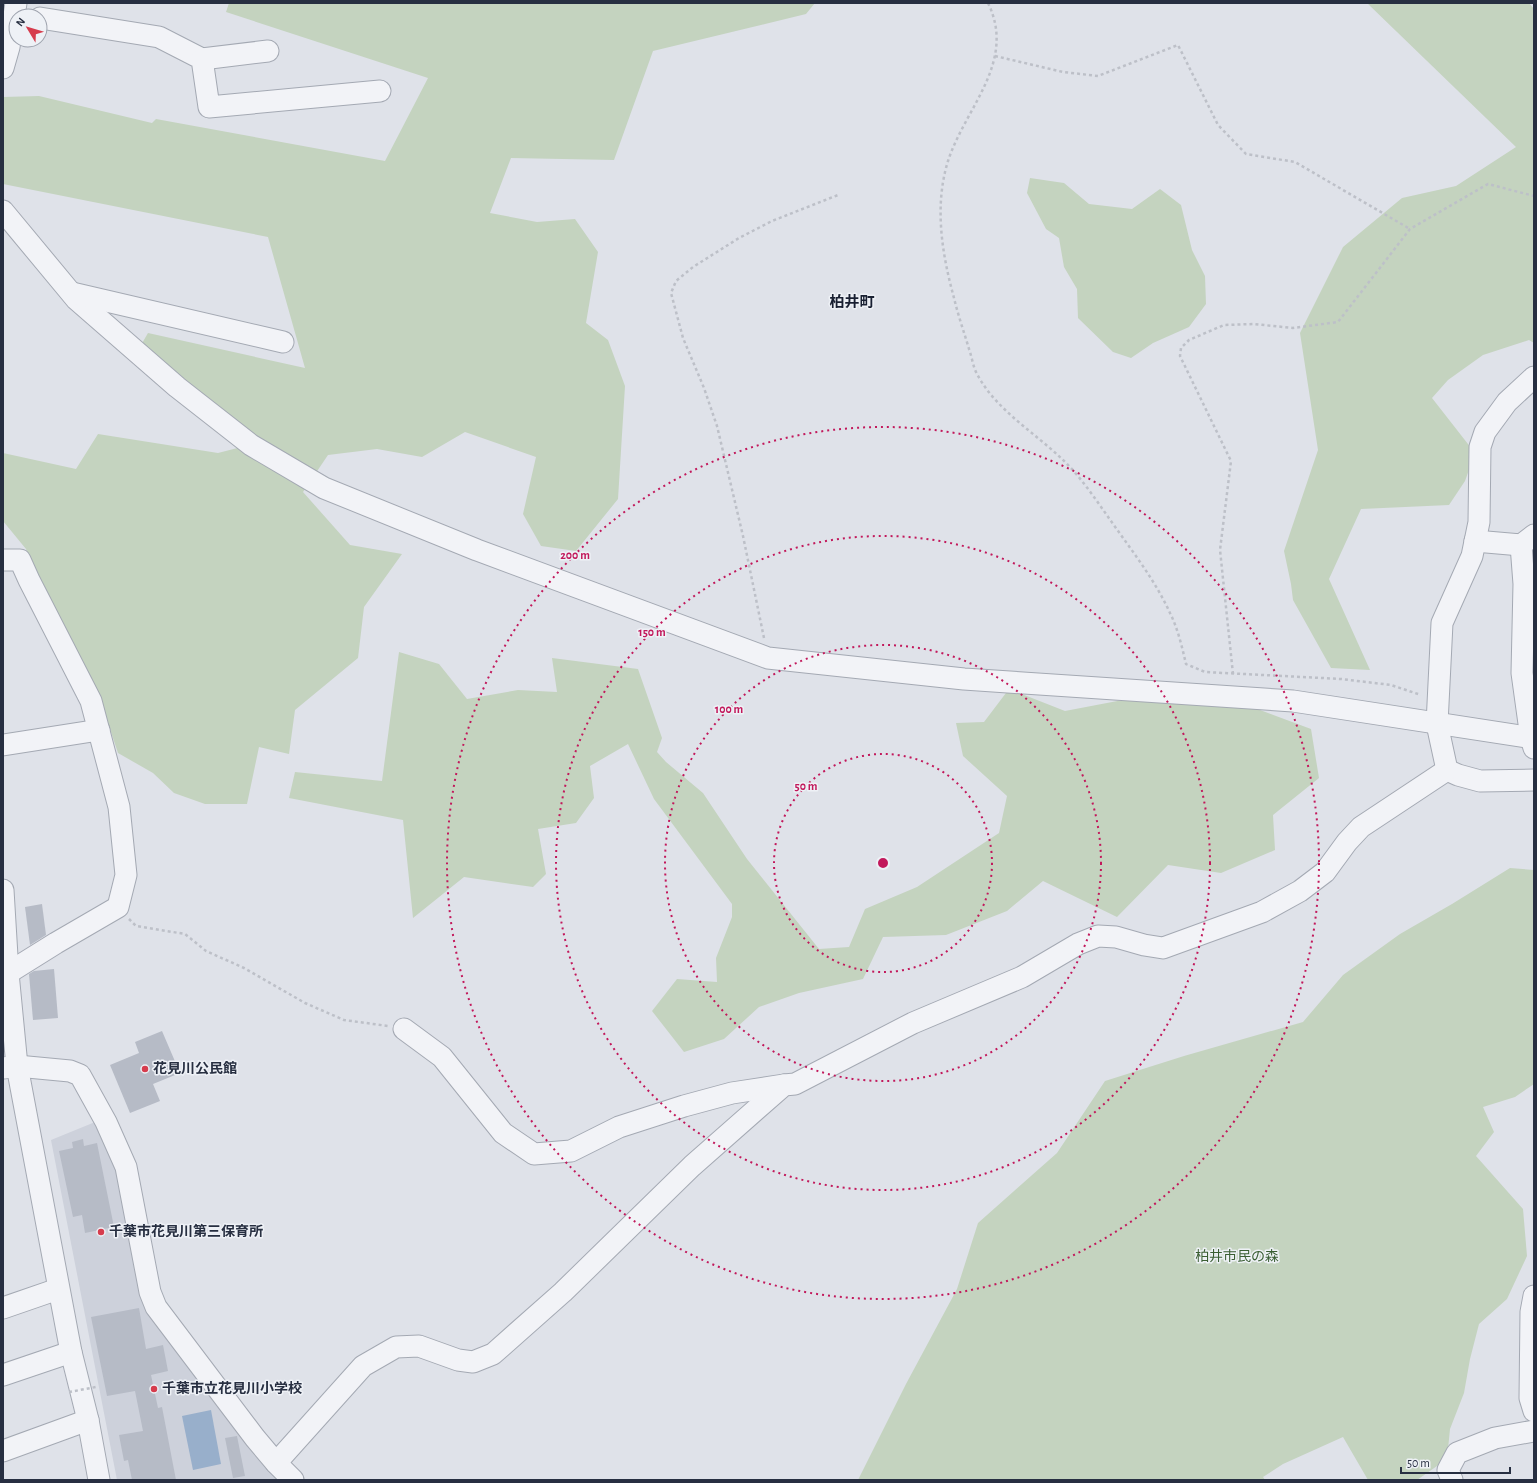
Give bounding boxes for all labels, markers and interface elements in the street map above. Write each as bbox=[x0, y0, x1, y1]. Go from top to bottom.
north arrow bbox=[8, 8, 48, 48]
text: N bbox=[14, 16, 27, 29]
district label: 柏井町 bbox=[829, 293, 875, 310]
text: 200 m bbox=[560, 549, 590, 561]
text: 150 m bbox=[638, 626, 666, 638]
text: 100 m bbox=[715, 703, 743, 715]
text: 50 m bbox=[795, 780, 818, 792]
centre of rings bbox=[876, 856, 890, 870]
place label: 花見川公民館 bbox=[153, 1061, 237, 1076]
marker: 花見川公民館 bbox=[140, 1064, 150, 1074]
place label: 千葉市花見川第三保育所 bbox=[109, 1223, 263, 1239]
marker: 千葉市花見川第三保育所 bbox=[96, 1227, 106, 1237]
park label: 柏井市民の森 bbox=[1195, 1248, 1279, 1264]
place label: 千葉市立花見川小学校 bbox=[162, 1381, 302, 1396]
marker: 千葉市立花見川小学校 bbox=[149, 1384, 159, 1394]
scale bar bbox=[1401, 1449, 1510, 1475]
text: 50 m bbox=[1407, 1457, 1430, 1469]

